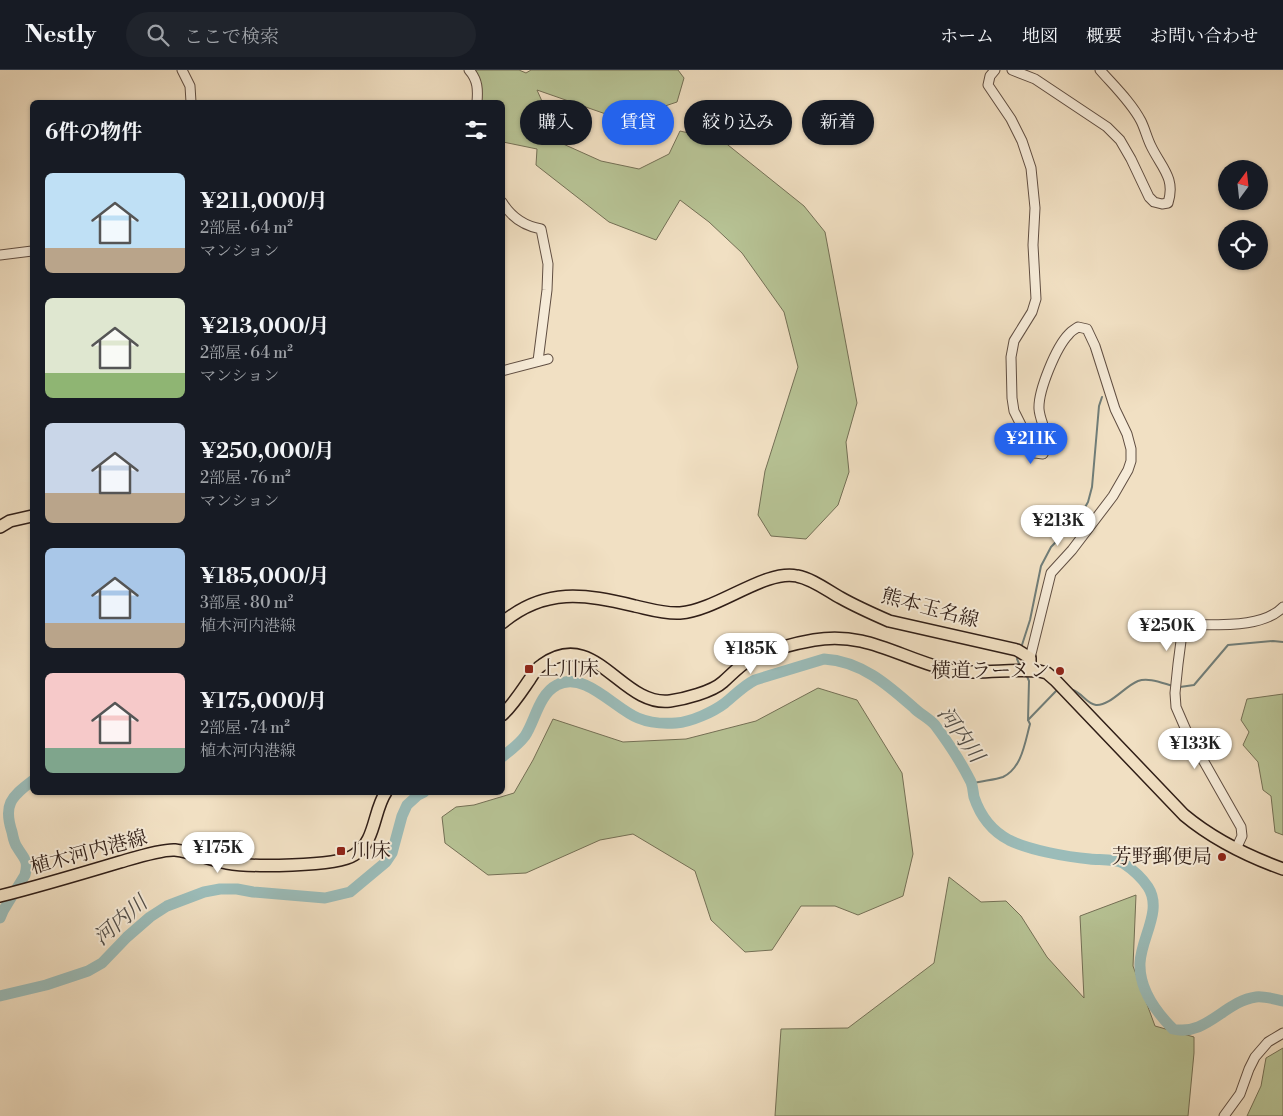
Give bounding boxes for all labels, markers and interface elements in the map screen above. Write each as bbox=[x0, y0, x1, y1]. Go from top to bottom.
search box bbox=[126, 12, 476, 57]
text: Nestly bbox=[25, 20, 96, 50]
icon: search bbox=[144, 21, 172, 49]
text: ここで検索 bbox=[184, 25, 279, 49]
text: ホーム bbox=[940, 25, 994, 48]
text: 地図 bbox=[1022, 25, 1058, 48]
text: 概要 bbox=[1086, 25, 1122, 48]
text: お問い合わせ bbox=[1150, 25, 1258, 48]
chip: 購入 bbox=[520, 100, 592, 145]
chip: 賃貸 bbox=[602, 100, 674, 145]
chip: 絞り込み bbox=[684, 100, 792, 145]
chip: 新着 bbox=[802, 100, 874, 145]
icon: filters bbox=[462, 116, 490, 144]
text: 6件の物件 bbox=[45, 120, 142, 146]
north arrow bbox=[1218, 160, 1268, 210]
map controls bbox=[1218, 160, 1268, 270]
text: ¥211,000/月 bbox=[200, 189, 328, 215]
icon: home bbox=[85, 193, 145, 253]
text: 2部屋 · 64 m² bbox=[200, 218, 293, 238]
button: locate bbox=[1218, 220, 1268, 270]
text: マンション bbox=[200, 241, 279, 261]
text: ¥213,000/月 bbox=[200, 314, 329, 340]
icon: home bbox=[85, 318, 145, 378]
text: 2部屋 · 64 m² bbox=[200, 343, 293, 363]
text: マンション bbox=[200, 366, 279, 386]
pin: ¥211K bbox=[996, 422, 1066, 465]
text: ¥211K bbox=[1005, 429, 1057, 449]
text: ¥250,000/月 bbox=[200, 439, 335, 465]
icon: home bbox=[85, 443, 145, 503]
text: 2部屋 · 76 m² bbox=[200, 468, 291, 488]
text: マンション bbox=[200, 491, 279, 511]
pin: ¥213K bbox=[1023, 504, 1093, 547]
text: ¥213K bbox=[1032, 511, 1084, 531]
text: ¥185,000/月 bbox=[200, 564, 330, 590]
icon: home bbox=[85, 568, 145, 628]
street label: 熊本玉名線 bbox=[878, 584, 982, 634]
text: 3部屋 · 80 m² bbox=[200, 593, 293, 613]
pin: ¥250K bbox=[1132, 610, 1202, 652]
text: 植木河内港線 bbox=[200, 616, 296, 636]
text: ¥250K bbox=[1139, 616, 1195, 636]
pin: ¥185K bbox=[716, 632, 786, 675]
text: ¥185K bbox=[725, 639, 777, 659]
place label: 上川床 bbox=[539, 657, 599, 682]
place label: 横道ラーメン bbox=[931, 659, 1050, 684]
marker: 上川床 bbox=[523, 663, 535, 675]
marker: 横道ラーメン bbox=[1054, 665, 1066, 677]
text: ¥175,000/月 bbox=[200, 689, 327, 715]
icon: home bbox=[85, 693, 145, 753]
water label: 河内川 bbox=[931, 702, 990, 770]
text: 2部屋 · 74 m² bbox=[200, 718, 290, 738]
pin: ¥133K bbox=[1160, 728, 1230, 770]
text: ¥133K bbox=[1169, 734, 1221, 754]
text: 植木河内港線 bbox=[200, 741, 296, 761]
street label: 植木河内港線 bbox=[28, 825, 150, 881]
pin: ¥175K bbox=[183, 832, 253, 874]
text: ¥175K bbox=[193, 838, 244, 858]
place label: 川床 bbox=[351, 839, 391, 864]
marker: 川床 bbox=[335, 845, 347, 857]
place label: 芳野郵便局 bbox=[1112, 845, 1212, 870]
marker: 芳野郵便局 bbox=[1216, 851, 1228, 863]
water label: 河内川 bbox=[89, 889, 155, 951]

